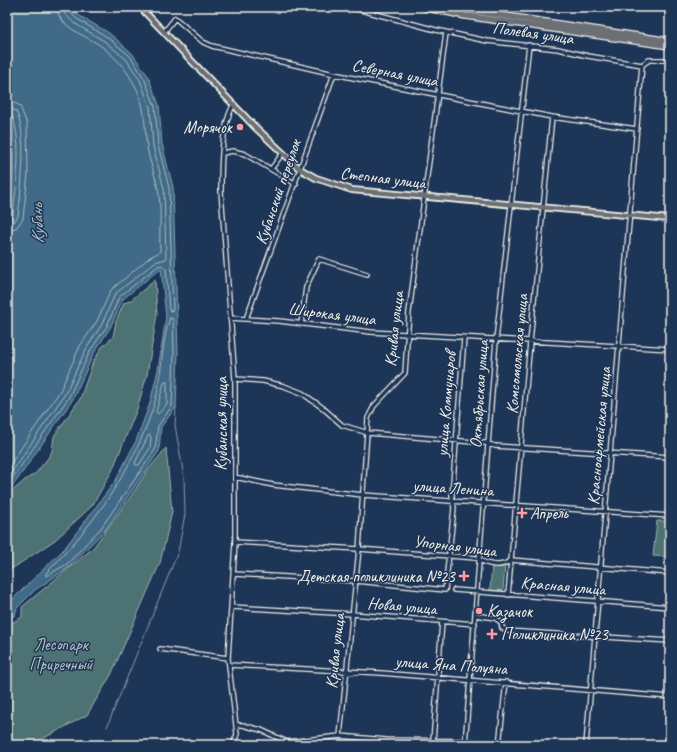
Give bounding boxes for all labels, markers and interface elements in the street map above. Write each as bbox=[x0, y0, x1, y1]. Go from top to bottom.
street label: Полевая улица bbox=[491, 17, 576, 49]
street label: Северная улица bbox=[350, 54, 441, 92]
place label: Морячок bbox=[184, 117, 234, 138]
marker: Морячок bbox=[235, 122, 245, 132]
street label: Кубанский переулок bbox=[250, 135, 306, 247]
street label: Степная улица bbox=[339, 162, 429, 194]
water label: Кубань bbox=[25, 201, 49, 244]
street label: Кривая улица bbox=[380, 288, 409, 368]
street label: Комсомольская улица bbox=[501, 292, 533, 415]
street label: Широкая улица bbox=[287, 298, 378, 330]
street label: Октябрьская улица bbox=[465, 337, 493, 449]
street label: улица Коммунаров bbox=[431, 347, 461, 458]
street label: Красноармейская улица bbox=[583, 365, 616, 506]
street label: Кубанская улица bbox=[211, 376, 232, 471]
street label: улица Ленина bbox=[411, 475, 496, 501]
place label: Апрель bbox=[530, 503, 569, 524]
marker: Апрель bbox=[517, 508, 527, 518]
street label: Упорная улица bbox=[412, 531, 500, 562]
place label: Детская поликлиника №23 bbox=[297, 566, 456, 587]
marker: Детская поликлиника №23 bbox=[458, 570, 470, 582]
street label: Красная улица bbox=[520, 572, 608, 600]
street label: Новая улица bbox=[366, 593, 440, 620]
place label: Казачок bbox=[487, 601, 534, 623]
marker: Казачок bbox=[474, 606, 484, 616]
street label: Кривая улица bbox=[321, 610, 350, 690]
place label: Поликлиника №23 bbox=[501, 624, 609, 645]
marker: Поликлиника №23 bbox=[486, 628, 498, 640]
park label: Лесопарк Приречный bbox=[29, 634, 94, 675]
street label: улица Яна Полуяна bbox=[393, 651, 509, 679]

